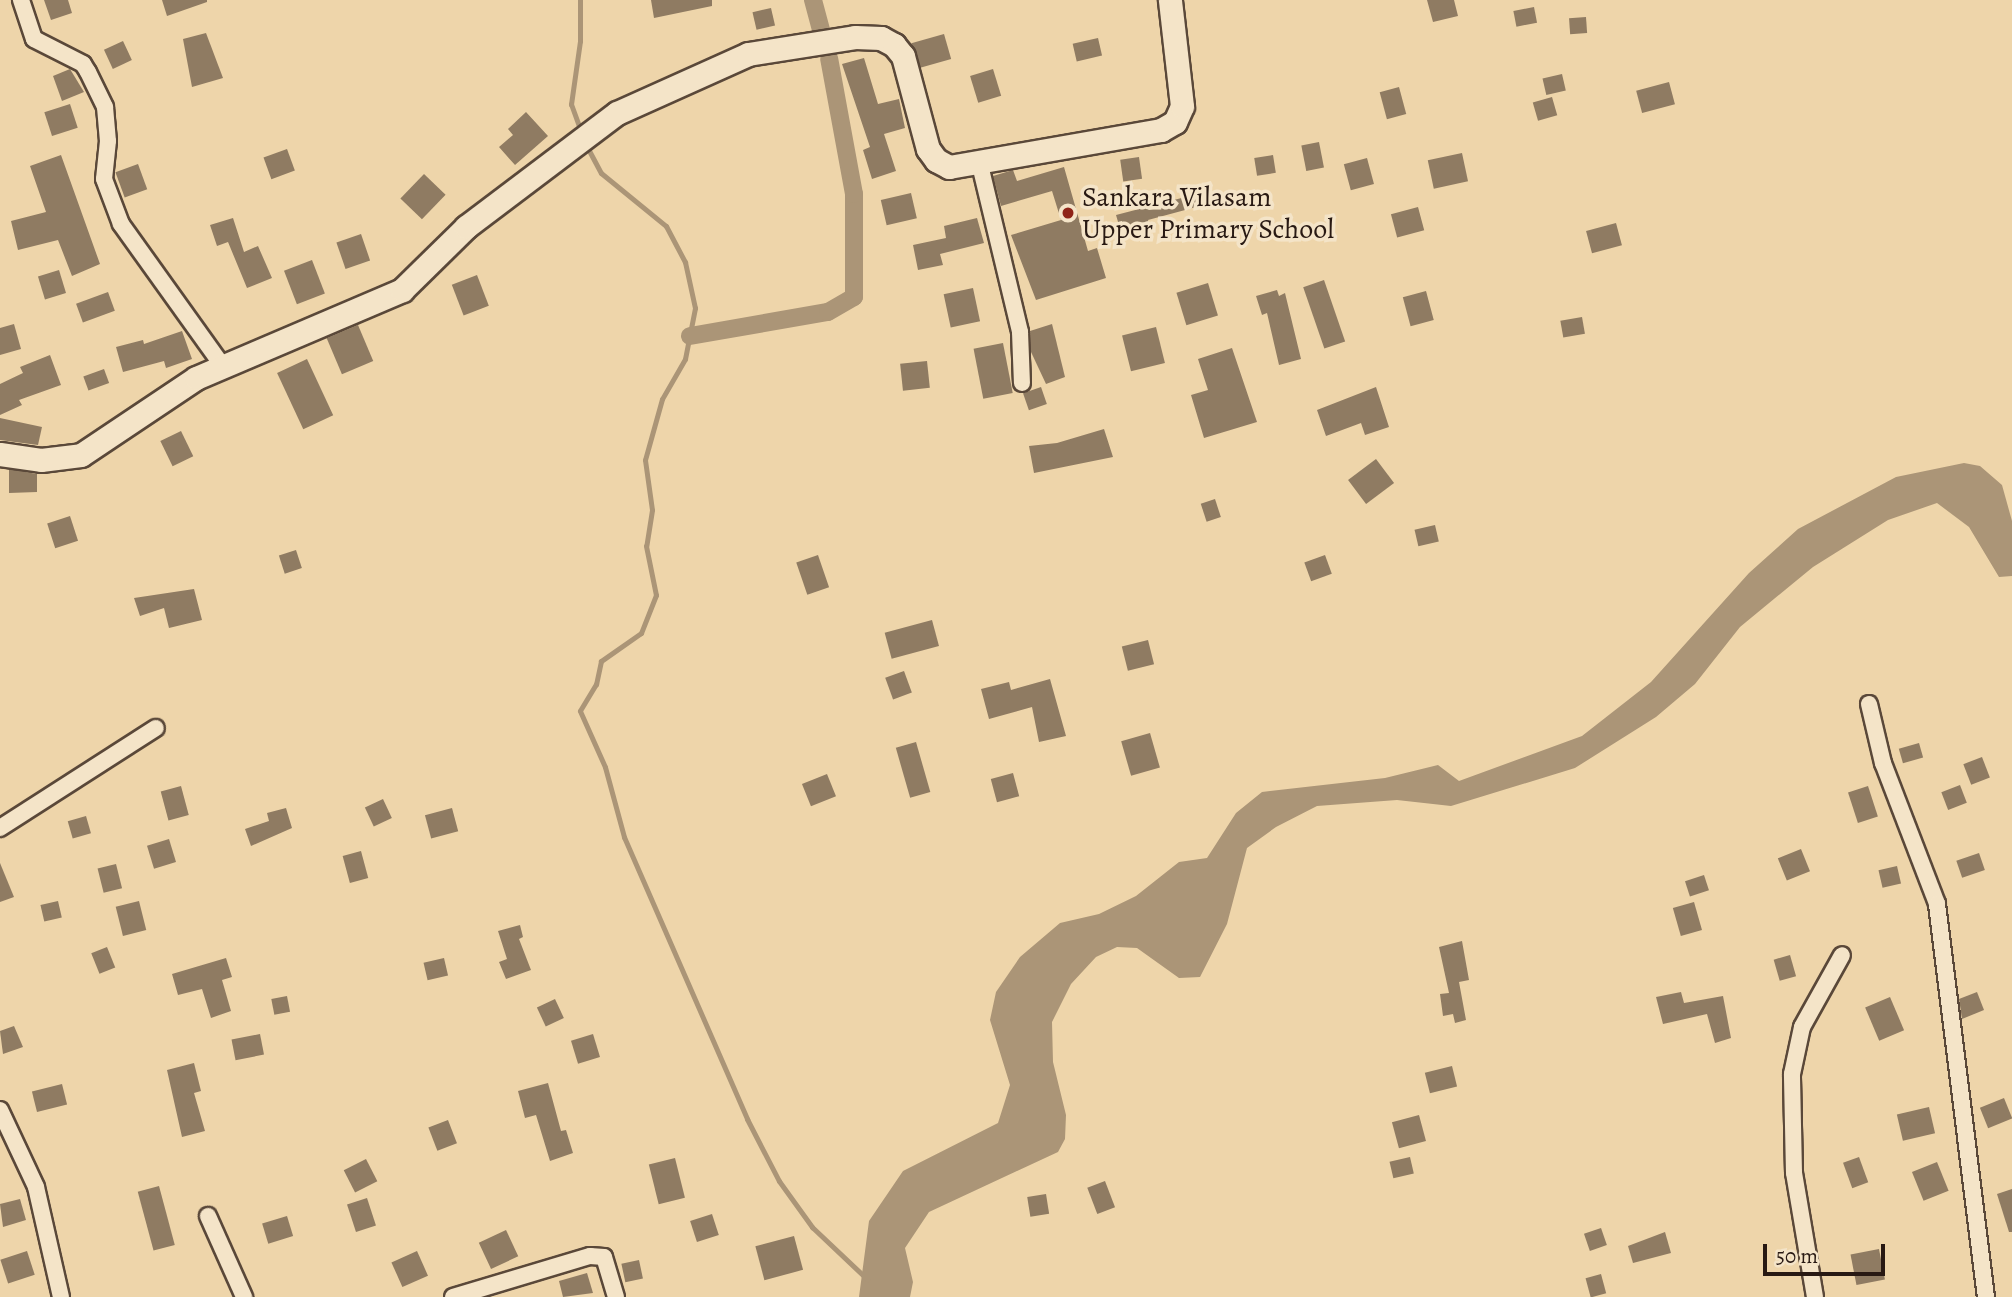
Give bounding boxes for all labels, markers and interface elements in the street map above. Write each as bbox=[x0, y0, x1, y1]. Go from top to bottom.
place label: Sankara Vilasam Upper Primary School bbox=[1082, 180, 1334, 246]
marker: Sankara Vilasam Upper Primary School bbox=[1060, 205, 1076, 221]
scale bar bbox=[1767, 1230, 1890, 1274]
text: 50 m bbox=[1776, 1242, 1818, 1270]

